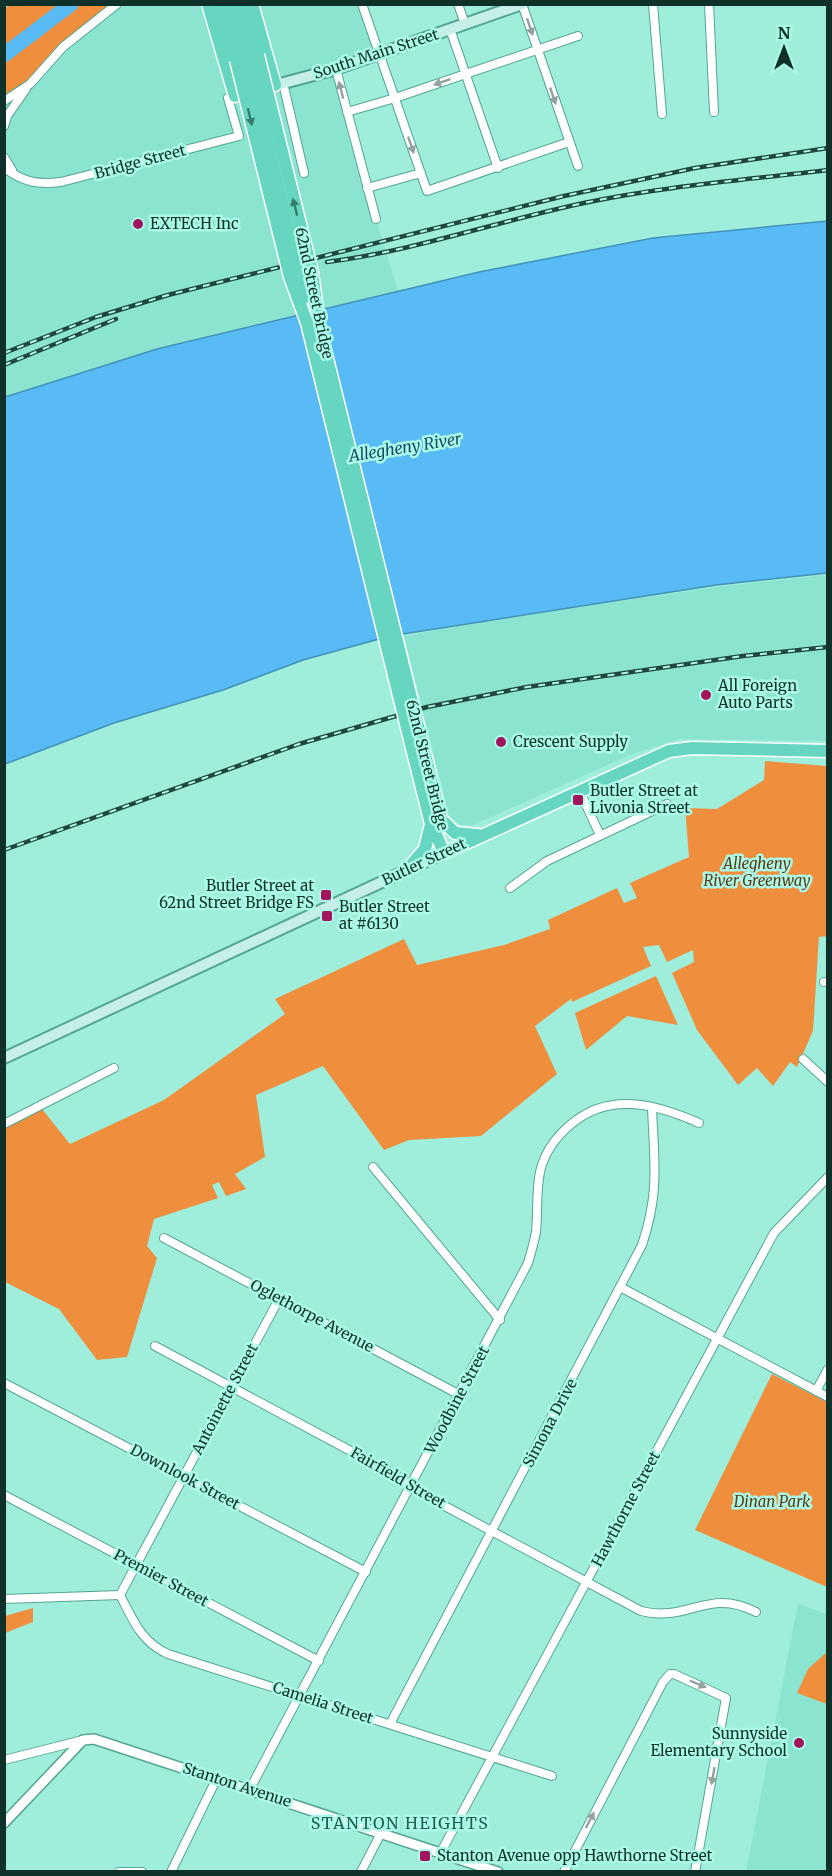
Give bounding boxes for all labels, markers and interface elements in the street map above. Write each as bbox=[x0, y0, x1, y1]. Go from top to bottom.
one-way arrow bbox=[525, 18, 535, 36]
north arrow bbox=[754, 18, 814, 78]
text: N bbox=[778, 23, 791, 43]
street label: South Main Street bbox=[311, 24, 441, 83]
one-way arrow bbox=[433, 78, 451, 88]
one-way arrow bbox=[336, 81, 346, 99]
one-way arrow bbox=[549, 87, 559, 105]
one-way arrow bbox=[246, 108, 256, 126]
one-way arrow bbox=[407, 136, 417, 154]
street label: Bridge Street bbox=[92, 140, 188, 183]
one-way arrow bbox=[290, 197, 300, 216]
place label: EXTECH Inc bbox=[150, 214, 239, 233]
marker: EXTECH Inc bbox=[131, 217, 145, 231]
street label: 62nd Street Bridge bbox=[291, 226, 338, 360]
water label: Allegheny River bbox=[345, 428, 463, 466]
place label: All Foreign Auto Parts bbox=[717, 676, 797, 712]
marker: All Foreign Auto Parts bbox=[699, 688, 713, 702]
street label: 62nd Street Bridge bbox=[402, 698, 453, 832]
place label: Crescent Supply bbox=[513, 732, 628, 751]
marker: Crescent Supply bbox=[494, 735, 508, 749]
place label: Butler Street at Livonia Street bbox=[590, 781, 698, 817]
marker: Butler Street at Livonia Street bbox=[571, 793, 585, 807]
street label: Butler Street bbox=[379, 834, 469, 889]
park label: Allegheny River Greenway bbox=[703, 854, 811, 890]
place label: Butler Street at 62nd Street Bridge FS bbox=[159, 876, 314, 912]
marker: Butler Street at 62nd Street Bridge FS bbox=[319, 888, 333, 902]
place label: Butler Street at #6130 bbox=[339, 897, 430, 933]
marker: Butler Street at #6130 bbox=[320, 909, 334, 923]
street label: Oglethorpe Avenue bbox=[247, 1275, 377, 1356]
street label: Antoinette Street bbox=[187, 1340, 262, 1458]
street label: Woodbine Street bbox=[420, 1342, 493, 1458]
street label: Simona Drive bbox=[518, 1375, 581, 1470]
street label: Downlook Street bbox=[127, 1440, 243, 1514]
street label: Fairfield Street bbox=[347, 1443, 449, 1513]
street label: Hawthorne Street bbox=[587, 1448, 664, 1570]
park label: Dinan Park bbox=[733, 1492, 811, 1511]
street label: Premier Street bbox=[111, 1545, 212, 1611]
street label: Camelia Street bbox=[270, 1677, 376, 1728]
one-way arrow bbox=[690, 1679, 708, 1689]
place label: Sunnyside Elementary School bbox=[650, 1724, 787, 1760]
marker: Sunnyside Elementary School bbox=[792, 1736, 806, 1750]
street label: Stanton Avenue bbox=[181, 1758, 294, 1811]
one-way arrow bbox=[708, 1767, 717, 1786]
one-way arrow bbox=[585, 1811, 595, 1828]
district label: STANTON HEIGHTS bbox=[311, 1813, 489, 1833]
place label: Stanton Avenue opp Hawthorne Street bbox=[437, 1846, 713, 1865]
marker: Stanton Avenue opp Hawthorne Street bbox=[418, 1849, 432, 1863]

